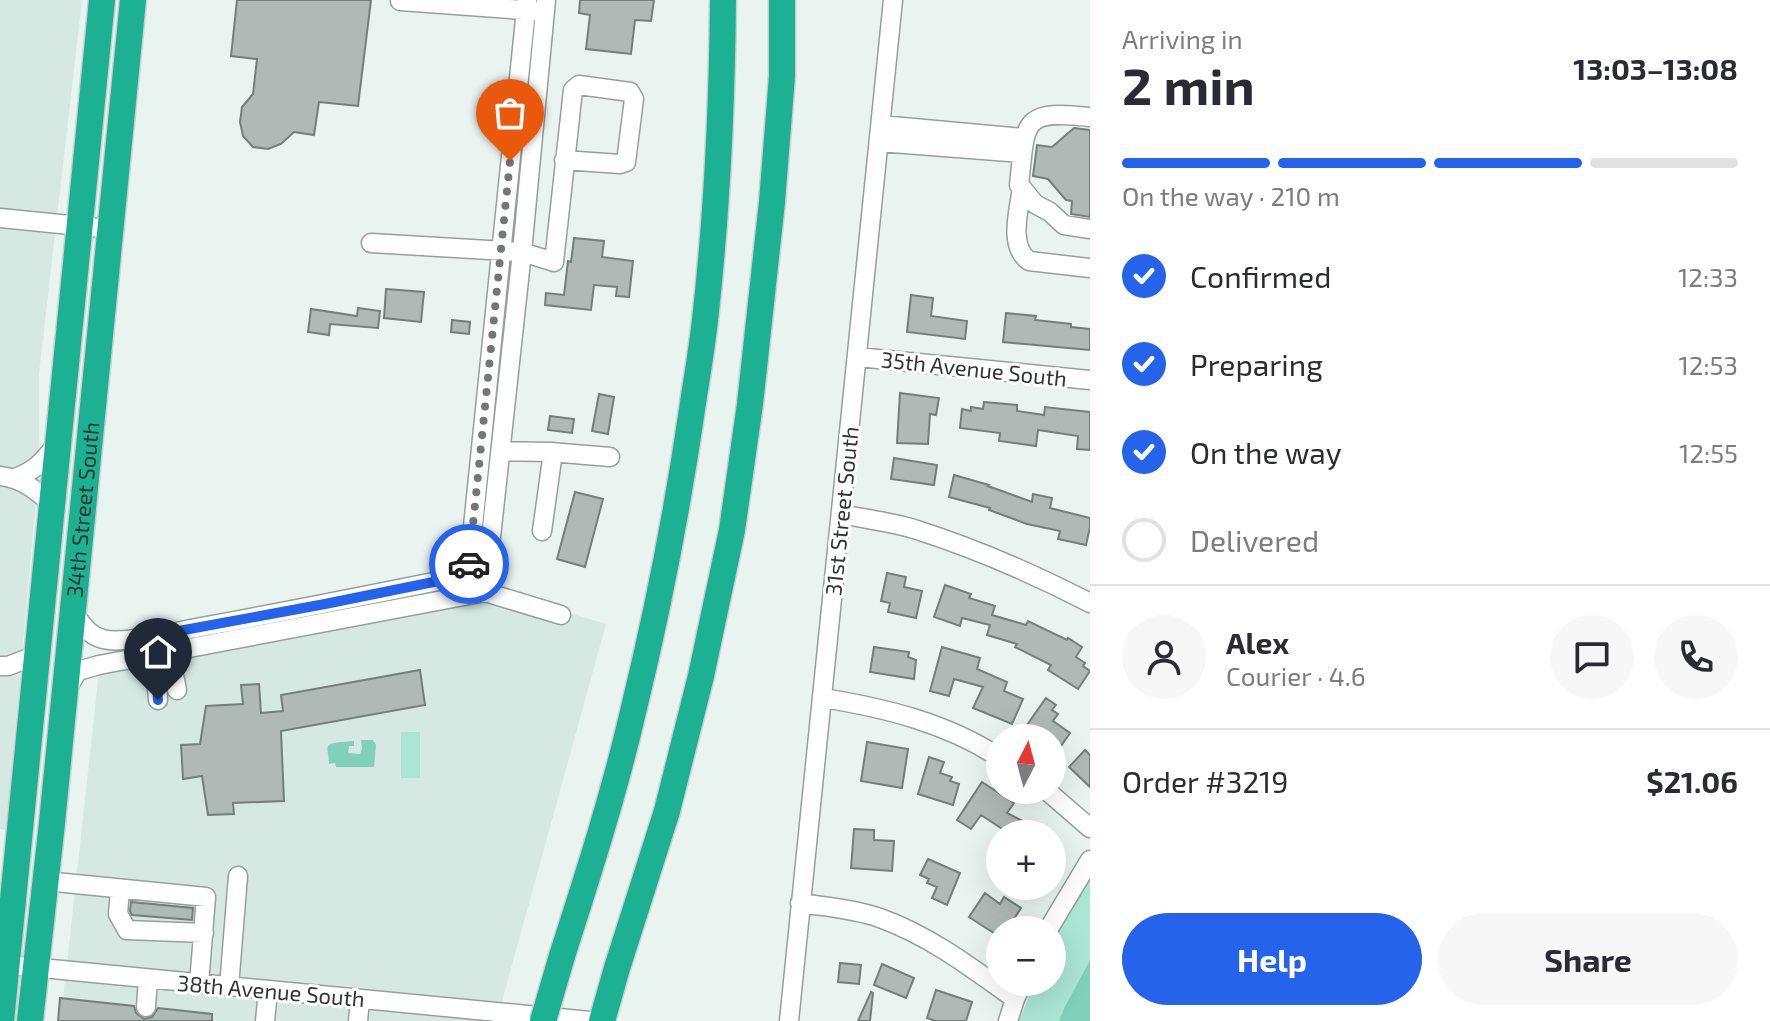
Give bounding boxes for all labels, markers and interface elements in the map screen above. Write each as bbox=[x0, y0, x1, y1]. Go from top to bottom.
text: Arriving in bbox=[1122, 23, 1243, 54]
text: 13:03–13:08 bbox=[1573, 50, 1738, 86]
text: 2 min bbox=[1122, 53, 1255, 115]
pin bbox=[476, 79, 544, 161]
icon: bag bbox=[488, 91, 532, 135]
text: On the way · 210 m bbox=[1122, 180, 1340, 211]
icon: check bbox=[1122, 254, 1166, 298]
text: Confirmed bbox=[1190, 258, 1331, 294]
text: 12:33 bbox=[1678, 261, 1738, 292]
icon: check bbox=[1122, 342, 1166, 386]
street label: 35th Avenue South bbox=[880, 345, 1068, 391]
text: Preparing bbox=[1190, 346, 1323, 382]
text: 12:53 bbox=[1679, 349, 1738, 380]
street label: 34th Street South bbox=[60, 421, 103, 599]
street label: 31st Street South bbox=[819, 425, 863, 597]
icon: check bbox=[1122, 430, 1166, 474]
text: On the way bbox=[1190, 434, 1342, 470]
text: 12:55 bbox=[1679, 437, 1738, 468]
text: Delivered bbox=[1190, 522, 1319, 558]
courier bbox=[429, 524, 509, 604]
icon: car bbox=[447, 542, 491, 586]
button: person bbox=[1122, 615, 1206, 699]
button: chat bbox=[1550, 615, 1634, 699]
button: phone bbox=[1654, 615, 1738, 699]
pin bbox=[124, 618, 192, 700]
text: Alex bbox=[1226, 624, 1289, 660]
icon: home bbox=[136, 630, 180, 674]
text: Courier · 4.6 bbox=[1226, 660, 1366, 691]
north arrow bbox=[986, 724, 1066, 804]
map controls bbox=[986, 724, 1066, 996]
text: Order #3219 bbox=[1122, 763, 1288, 799]
text: $21.06 bbox=[1646, 763, 1738, 799]
button: + bbox=[986, 820, 1066, 900]
button: Help bbox=[1122, 913, 1422, 1005]
button: Share bbox=[1438, 913, 1738, 1005]
button: − bbox=[986, 916, 1066, 996]
street label: 38th Avenue South bbox=[176, 969, 366, 1011]

